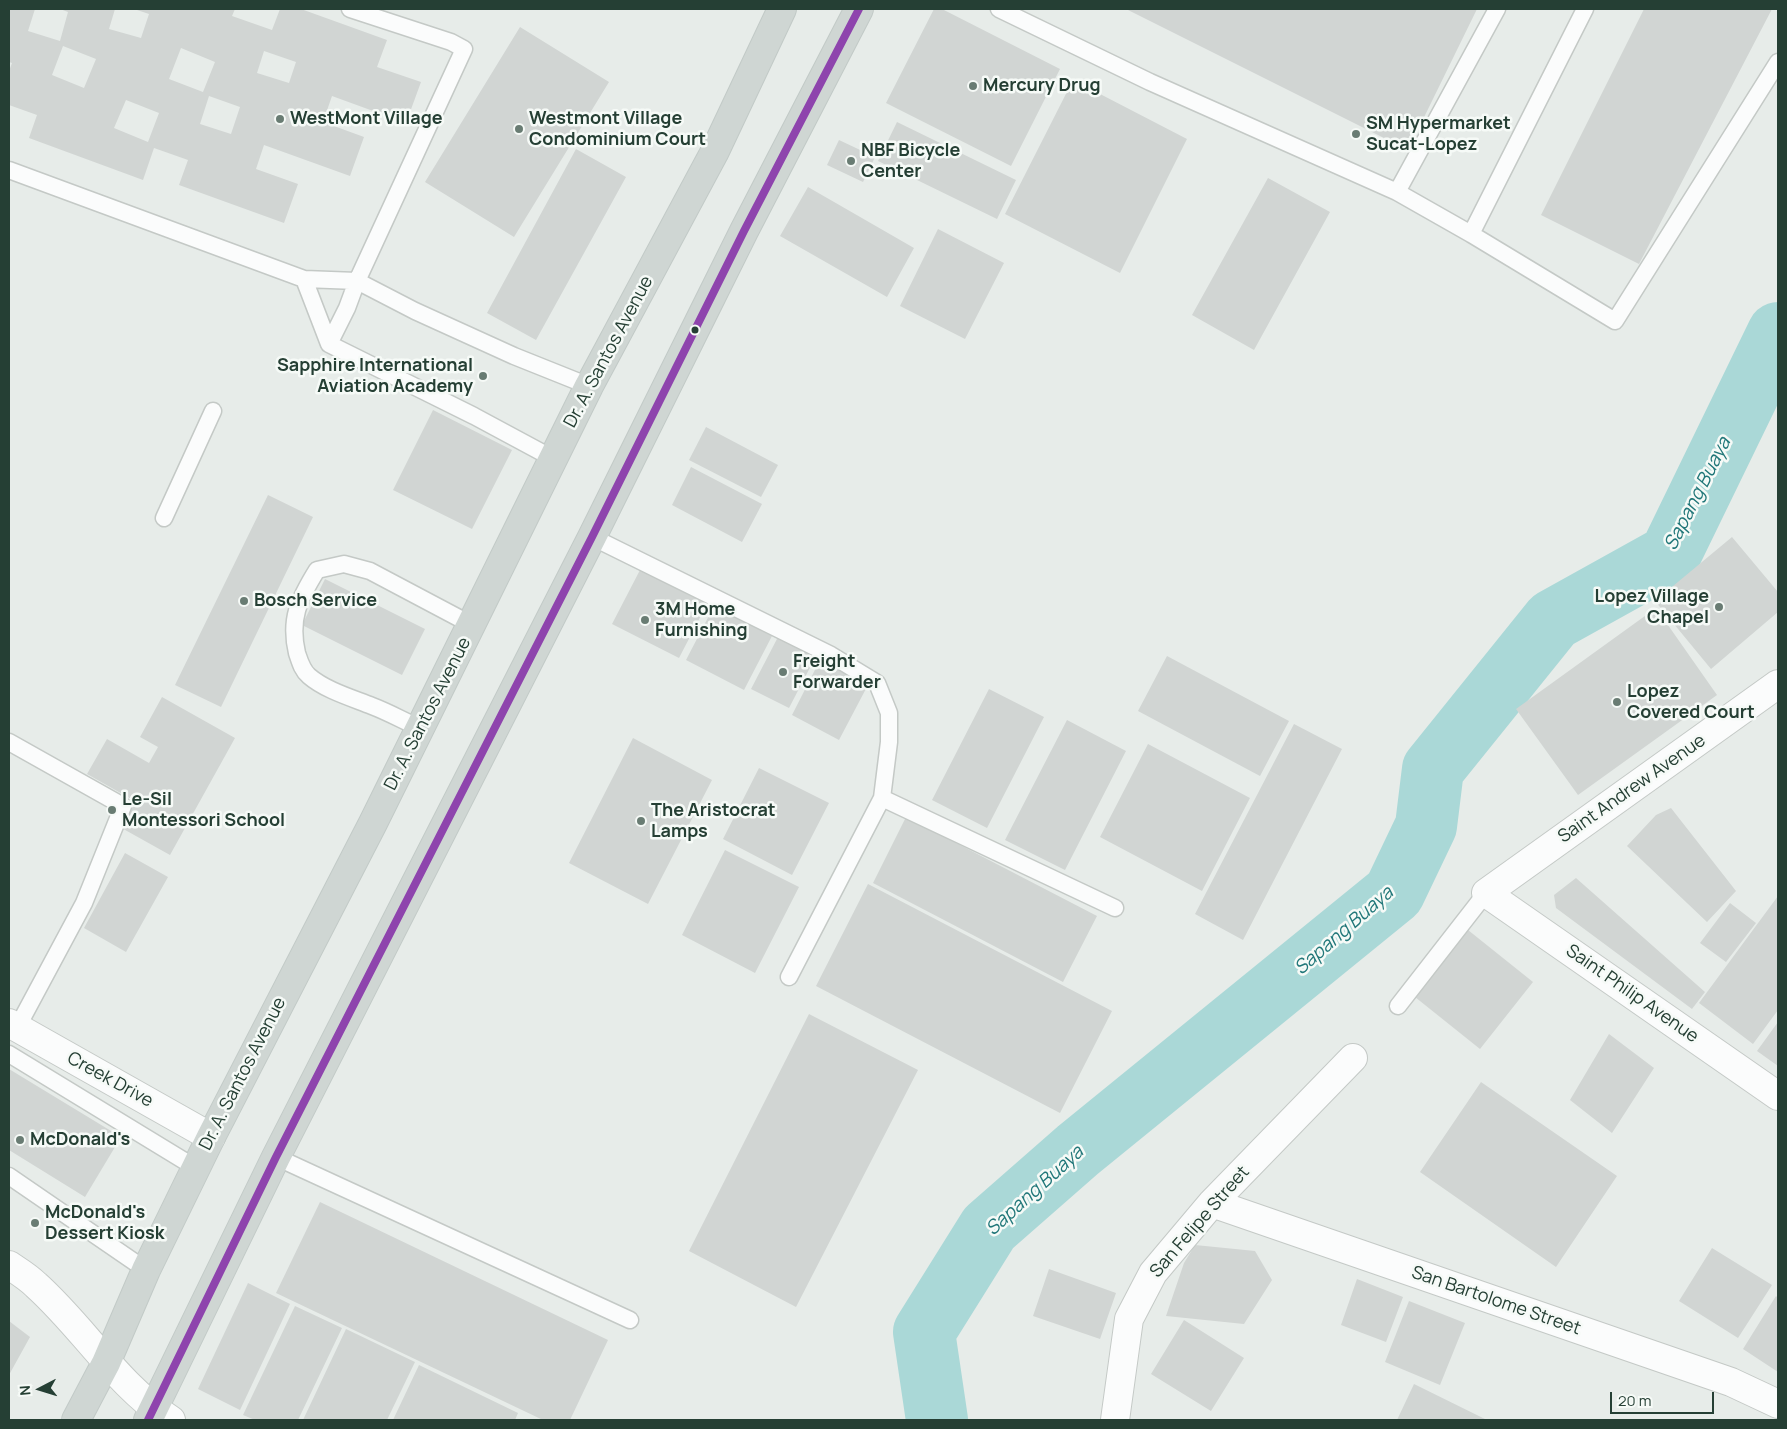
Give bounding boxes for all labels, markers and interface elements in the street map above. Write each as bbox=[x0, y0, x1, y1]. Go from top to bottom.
place label: Mercury Drug bbox=[983, 75, 1101, 97]
marker: Mercury Drug bbox=[967, 80, 979, 92]
place label: WestMont Village bbox=[290, 108, 443, 130]
place label: Westmont Village Condominium Court bbox=[529, 108, 706, 150]
marker: WestMont Village bbox=[274, 113, 286, 125]
place label: SM Hypermarket Sucat-Lopez bbox=[1366, 113, 1511, 156]
marker: Westmont Village Condominium Court bbox=[513, 123, 525, 135]
marker: SM Hypermarket Sucat-Lopez bbox=[1350, 128, 1362, 140]
place label: NBF Bicycle Center bbox=[861, 140, 960, 182]
marker: NBF Bicycle Center bbox=[845, 155, 857, 167]
street label: Dr. A. Santos Avenue bbox=[560, 272, 658, 432]
unlabelled marker bbox=[690, 325, 700, 335]
place label: Sapphire International Aviation Academy bbox=[277, 355, 473, 398]
marker: Sapphire International Aviation Academy bbox=[477, 370, 489, 382]
water label: Sapang Buaya bbox=[1660, 434, 1736, 554]
place label: Lopez Village Chapel bbox=[1595, 586, 1709, 628]
place label: Bosch Service bbox=[254, 590, 377, 612]
marker: Bosch Service bbox=[238, 595, 250, 607]
place label: 3M Home Furnishing bbox=[655, 599, 748, 642]
marker: Lopez Village Chapel bbox=[1713, 601, 1725, 613]
marker: 3M Home Furnishing bbox=[639, 614, 651, 626]
street label: Dr. A. Santos Avenue bbox=[380, 634, 476, 794]
place label: Freight Forwarder bbox=[793, 651, 881, 694]
marker: Freight Forwarder bbox=[777, 666, 789, 678]
place label: Lopez Covered Court bbox=[1627, 681, 1755, 724]
marker: Lopez Covered Court bbox=[1611, 696, 1623, 708]
street label: Saint Andrew Avenue bbox=[1554, 730, 1710, 848]
place label: Le-Sil Montessori School bbox=[122, 789, 285, 832]
place label: The Aristocrat Lamps bbox=[651, 800, 776, 842]
marker: Le-Sil Montessori School bbox=[106, 804, 118, 816]
marker: The Aristocrat Lamps bbox=[635, 815, 647, 827]
water label: Sapang Buaya bbox=[1290, 882, 1398, 980]
street label: Saint Philip Avenue bbox=[1562, 940, 1702, 1048]
street label: Dr. A. Santos Avenue bbox=[195, 994, 291, 1154]
street label: Creek Drive bbox=[63, 1048, 157, 1112]
place label: McDonald's bbox=[30, 1129, 130, 1151]
marker: McDonald's bbox=[14, 1134, 26, 1146]
water label: Sapang Buaya bbox=[981, 1141, 1089, 1241]
street label: San Felipe Street bbox=[1146, 1162, 1254, 1282]
place label: McDonald's Dessert Kiosk bbox=[45, 1202, 164, 1244]
marker: McDonald's Dessert Kiosk bbox=[29, 1217, 41, 1229]
street label: San Bartolome Street bbox=[1409, 1262, 1583, 1340]
north arrow bbox=[15, 1364, 65, 1414]
scale bar bbox=[1612, 1382, 1716, 1414]
text: N bbox=[15, 1385, 34, 1396]
text: 20 m bbox=[1618, 1390, 1651, 1411]

